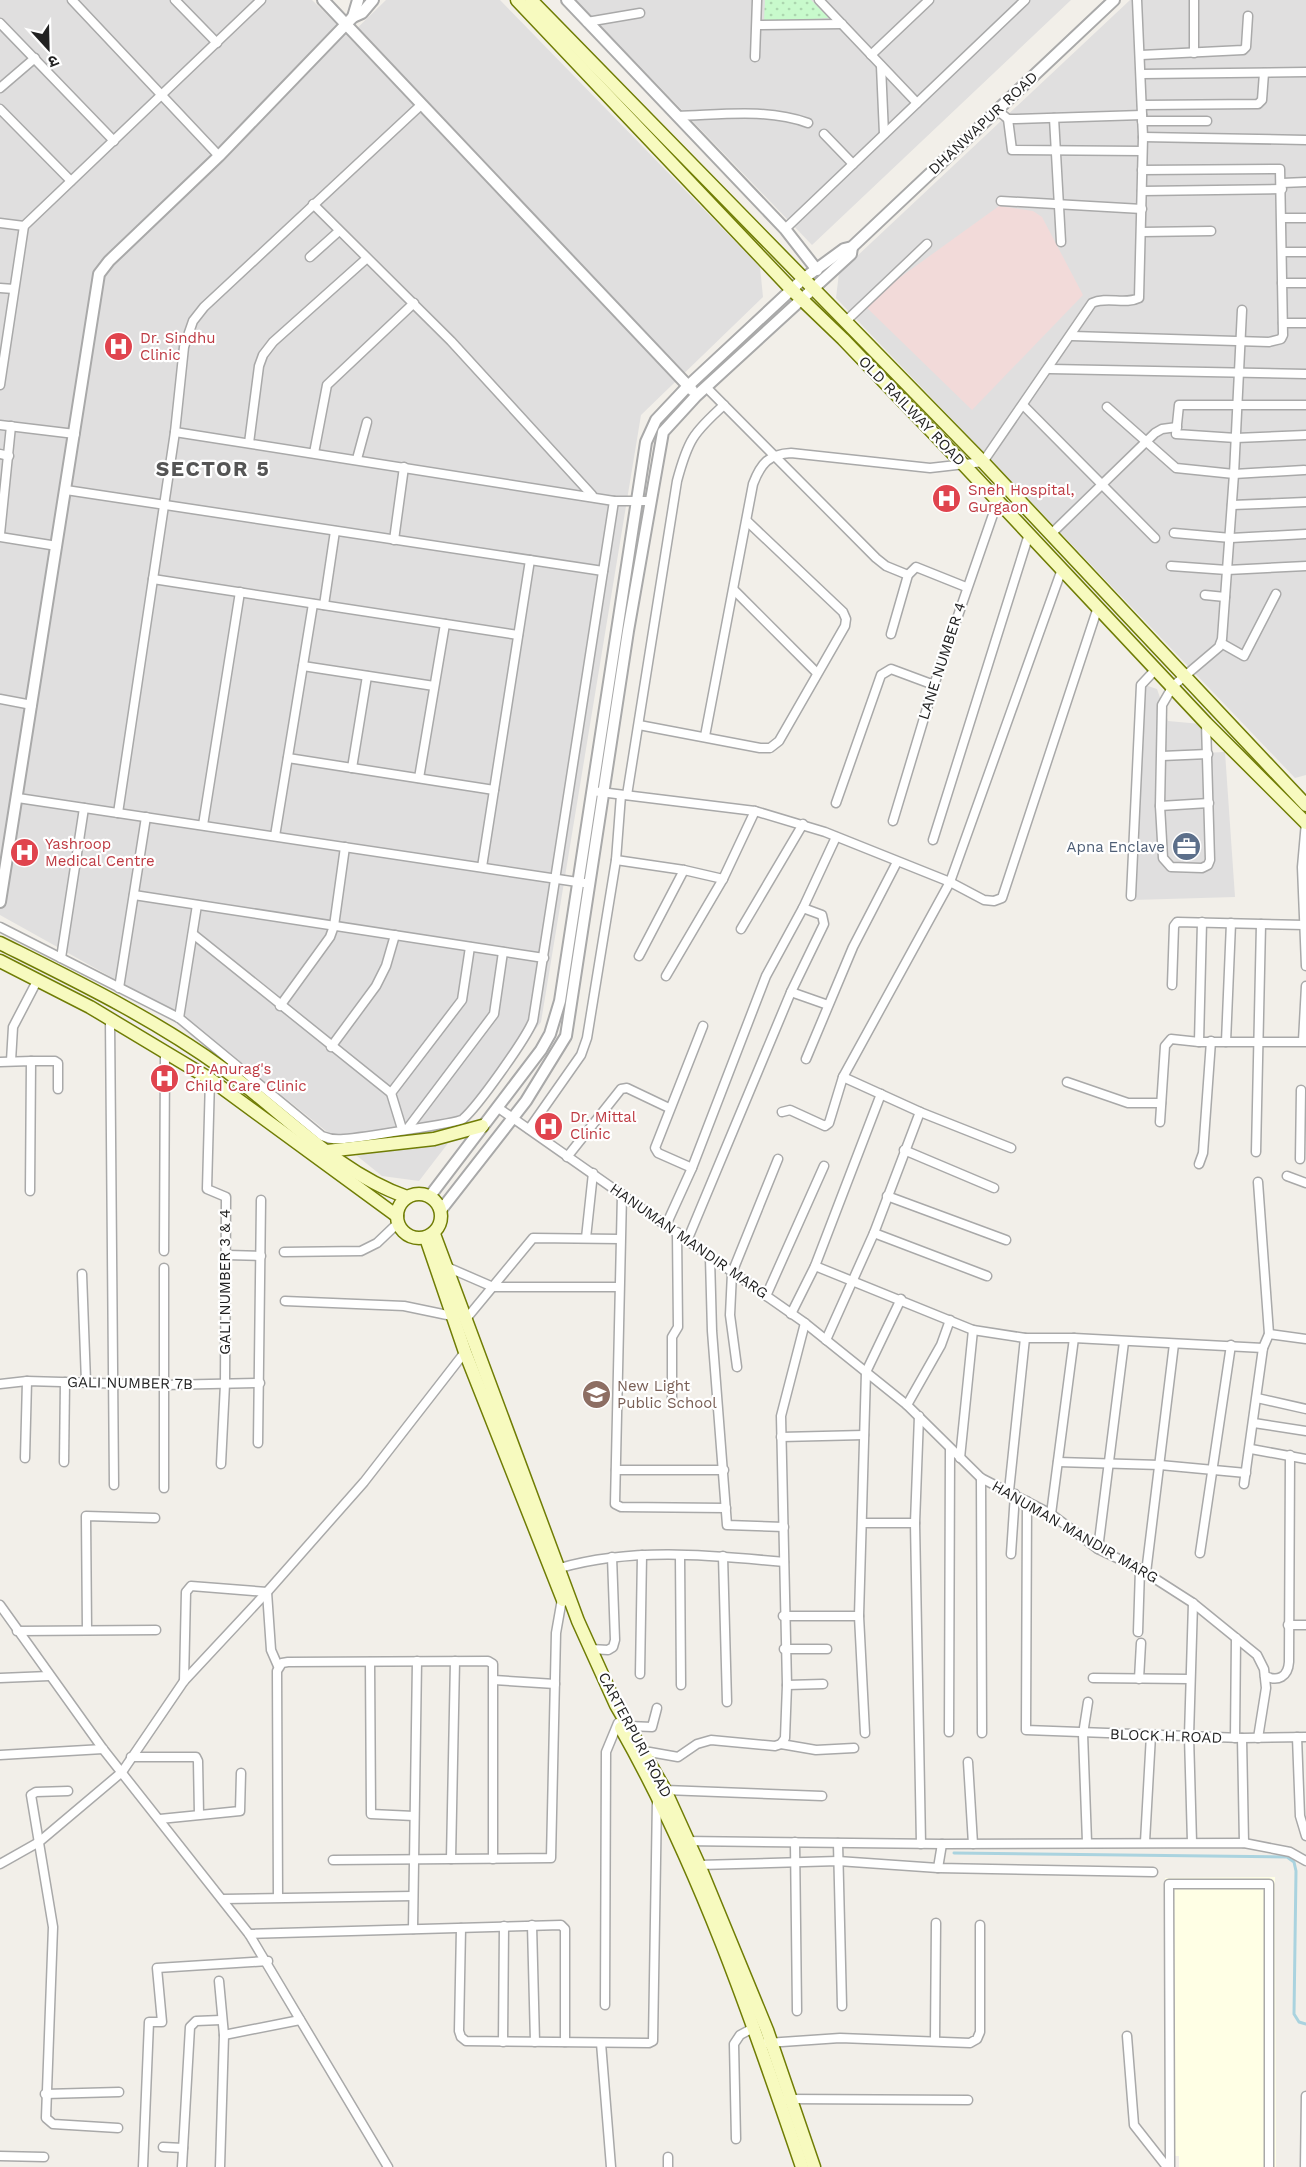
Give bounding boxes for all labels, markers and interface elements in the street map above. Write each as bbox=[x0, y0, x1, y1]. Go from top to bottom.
north arrow bbox=[18, 18, 78, 78]
text: उ bbox=[45, 51, 61, 72]
street label: DHANWAPUR ROAD bbox=[925, 68, 1041, 178]
place label: Dr. Sindhu Clinic bbox=[140, 329, 216, 364]
hospital icon: Dr. Sindhu Clinic bbox=[103, 331, 135, 363]
street label: OLD RAILWAY ROAD bbox=[855, 352, 969, 470]
district label: SECTOR 5 bbox=[156, 456, 270, 481]
place label: Sneh Hospital, Gurgaon bbox=[968, 481, 1074, 516]
hospital icon: Sneh Hospital, Gurgaon bbox=[931, 483, 963, 515]
street label: LANE NUMBER 4 bbox=[914, 600, 970, 722]
office icon: Apna Enclave bbox=[1170, 831, 1202, 863]
place label: Yashroop Medical Centre bbox=[45, 835, 155, 870]
hospital icon: Yashroop Medical Centre bbox=[8, 837, 40, 869]
place label: Apna Enclave bbox=[1067, 838, 1165, 856]
place label: Dr. Anurag's Child Care Clinic bbox=[185, 1060, 307, 1095]
hospital icon: Dr. Anurag's Child Care Clinic bbox=[148, 1062, 180, 1094]
place label: Dr. Mittal Clinic bbox=[570, 1108, 637, 1143]
hospital icon: Dr. Mittal Clinic bbox=[533, 1110, 565, 1142]
street label: HANUMAN MANDIR MARG bbox=[606, 1179, 772, 1303]
street label: GALI NUMBER 3 & 4 bbox=[216, 1209, 234, 1355]
street label: GALI NUMBER 7B bbox=[67, 1373, 193, 1393]
place label: New Light Public School bbox=[617, 1377, 717, 1412]
school or university icon: New Light Public School bbox=[580, 1379, 612, 1411]
street label: HANUMAN MANDIR MARG bbox=[989, 1477, 1161, 1587]
street label: CARTERPURI ROAD bbox=[594, 1669, 676, 1801]
street label: BLOCK H ROAD bbox=[1110, 1725, 1222, 1747]

